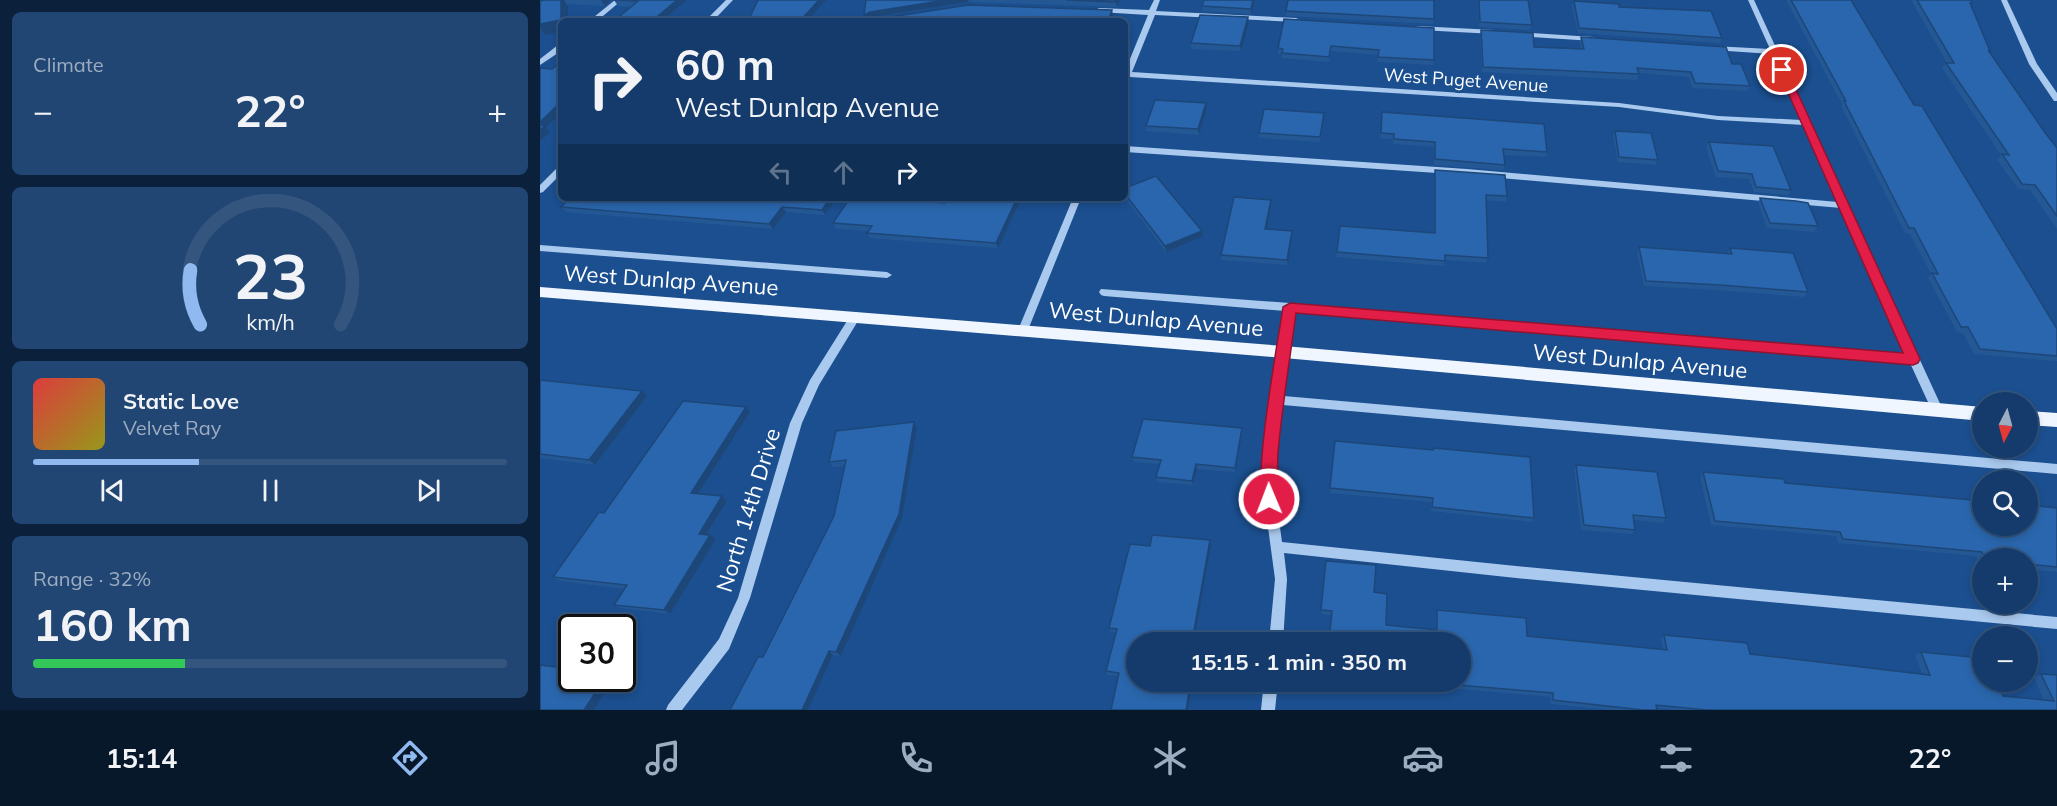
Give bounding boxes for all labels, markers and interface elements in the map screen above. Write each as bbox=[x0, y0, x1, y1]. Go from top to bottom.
text: 60 m bbox=[675, 38, 775, 91]
icon: right bbox=[576, 42, 654, 120]
pin bbox=[1756, 44, 1807, 95]
text: Climate bbox=[33, 52, 104, 77]
icon: arrive bbox=[1765, 53, 1798, 86]
street label: West Puget Avenue bbox=[1383, 63, 1549, 97]
text: 22° bbox=[234, 82, 306, 138]
text: − bbox=[33, 90, 53, 131]
text: + bbox=[487, 90, 507, 131]
text: West Dunlap Avenue bbox=[675, 90, 939, 124]
icon: left bbox=[764, 156, 797, 189]
icon: ahead bbox=[827, 156, 860, 189]
icon: right bbox=[890, 156, 923, 189]
text: 23 bbox=[233, 236, 307, 315]
street label: West Dunlap Avenue bbox=[563, 259, 779, 301]
street label: West Dunlap Avenue bbox=[1047, 296, 1265, 342]
text: km/h bbox=[246, 308, 294, 335]
street label: West Dunlap Avenue bbox=[1531, 338, 1749, 384]
text: Static Love bbox=[123, 387, 239, 415]
north arrow bbox=[1972, 392, 2038, 458]
map controls bbox=[1972, 392, 2038, 692]
text: Velvet Ray bbox=[123, 415, 221, 440]
street label: North 14th Drive bbox=[710, 425, 786, 595]
position arrow bbox=[1237, 467, 1301, 531]
button: search bbox=[1972, 470, 2038, 536]
icon: previous bbox=[96, 474, 129, 507]
icon: pause bbox=[254, 474, 287, 507]
icon: next bbox=[412, 474, 445, 507]
button: + bbox=[1972, 548, 2038, 614]
text: Range · 32% bbox=[33, 566, 151, 591]
text: 160 km bbox=[33, 596, 192, 652]
speed limit sign: 30 bbox=[558, 614, 636, 692]
button: − bbox=[1972, 626, 2038, 692]
text: 15:15 · 1 min · 350 m bbox=[1190, 648, 1407, 676]
icon: directions bbox=[389, 737, 431, 779]
icon: music bbox=[642, 737, 684, 779]
icon: phone bbox=[895, 737, 937, 779]
icon: climate bbox=[1149, 737, 1191, 779]
icon: car bbox=[1402, 737, 1444, 779]
icon: filters bbox=[1655, 737, 1697, 779]
text: 15:14 bbox=[106, 741, 177, 775]
text: 22° bbox=[1909, 741, 1951, 775]

